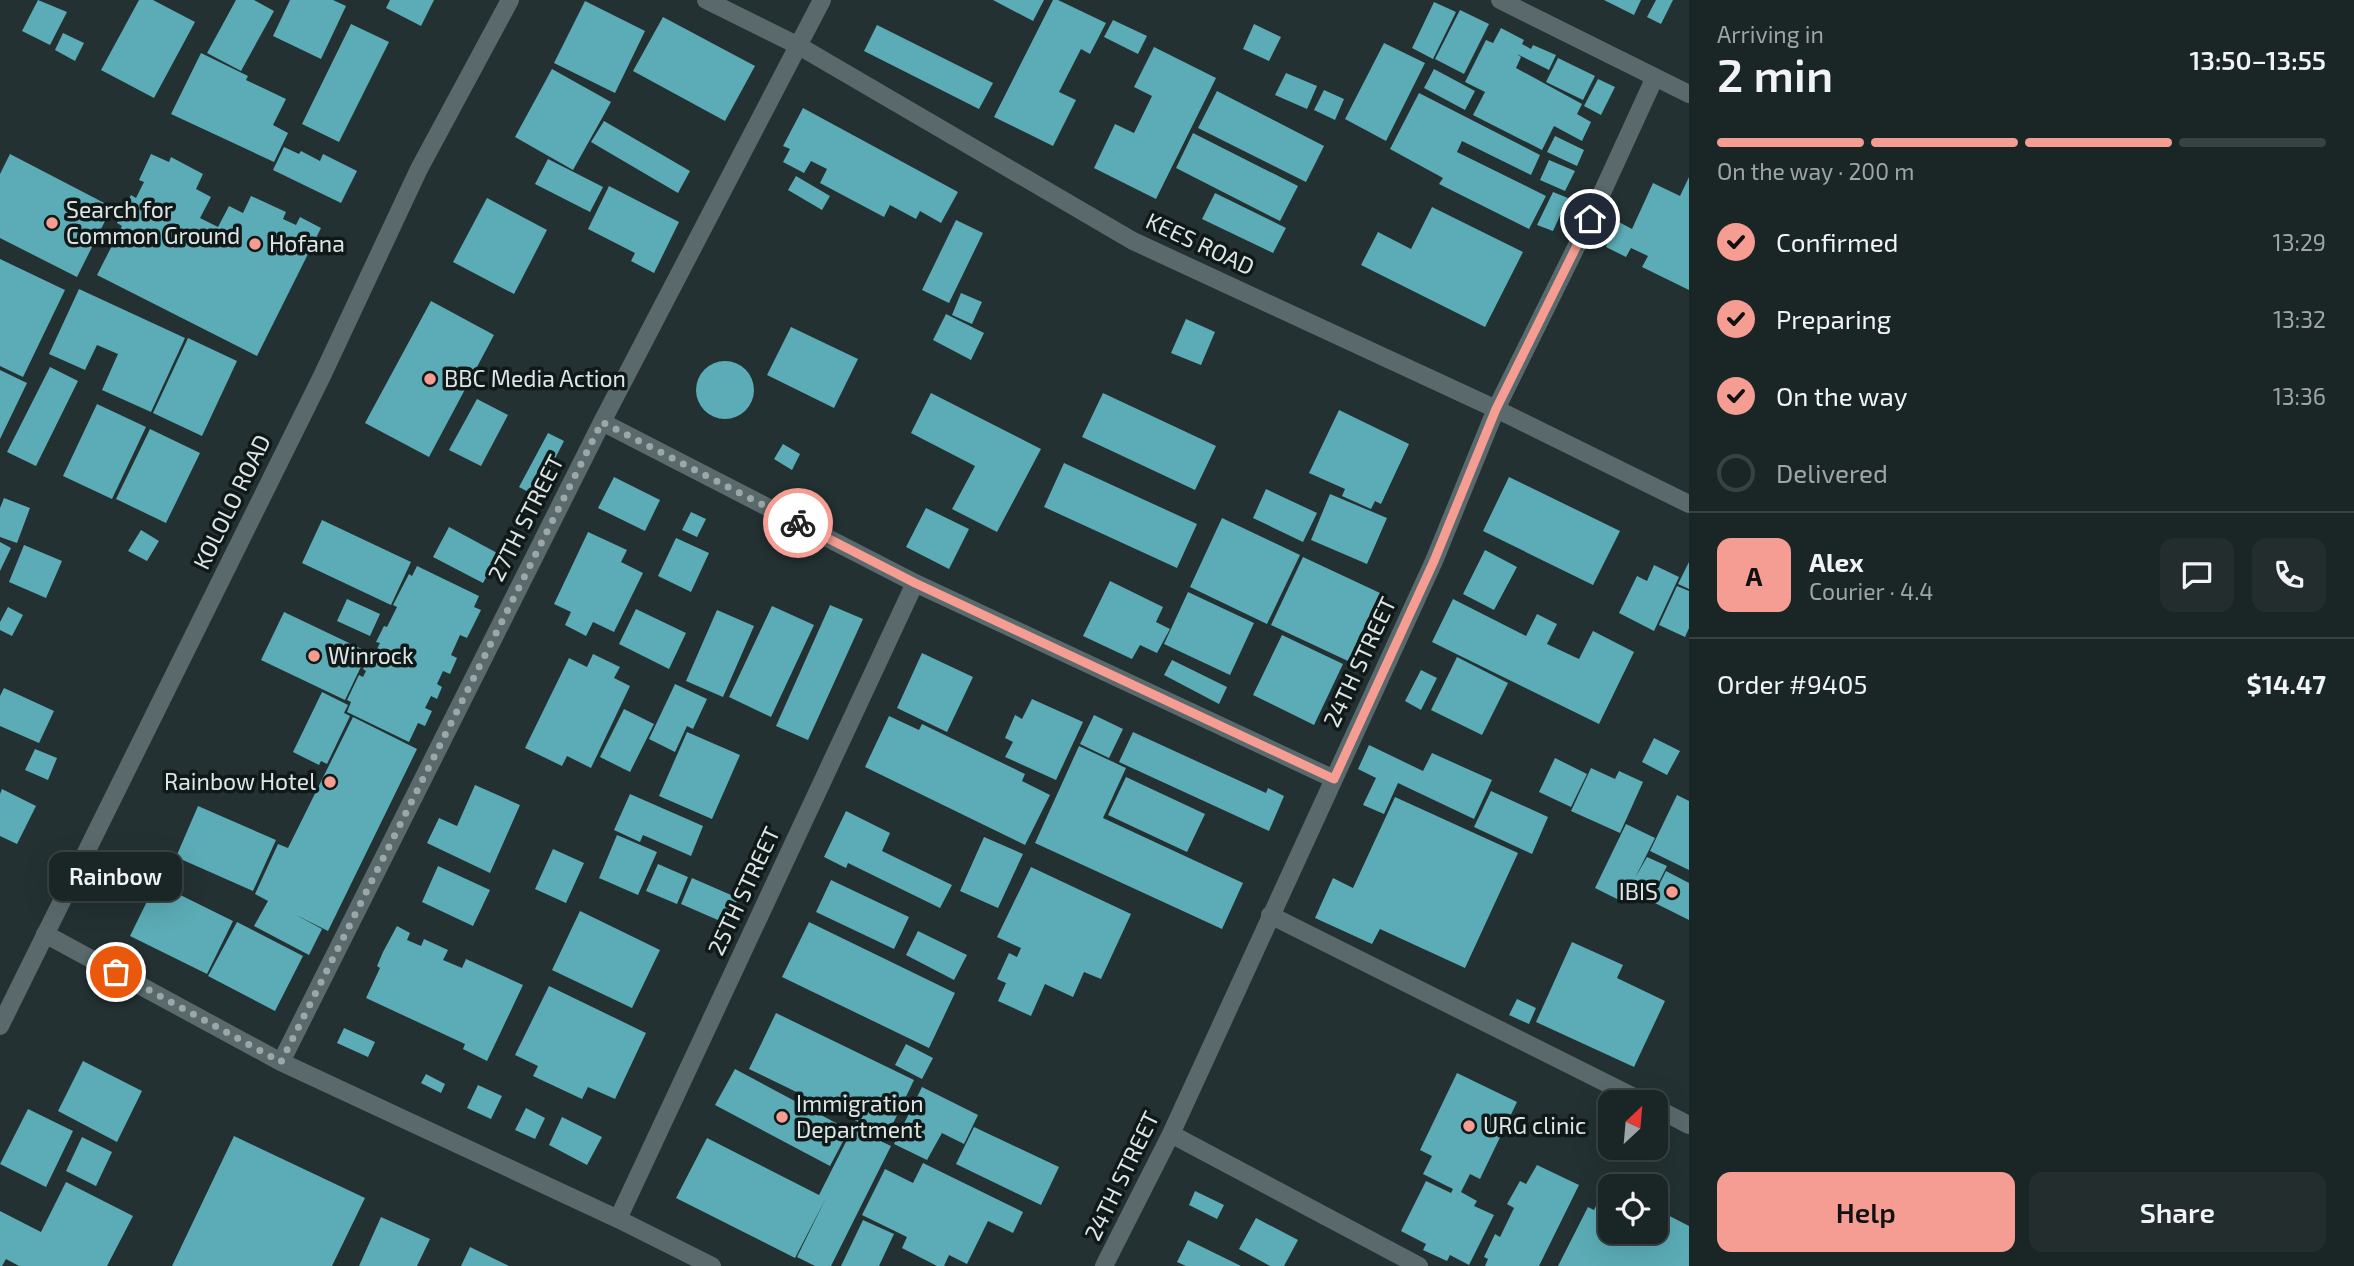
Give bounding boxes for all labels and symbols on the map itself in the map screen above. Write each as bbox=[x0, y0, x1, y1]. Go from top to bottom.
pin bbox=[1560, 189, 1620, 249]
place label: Search for Common Ground bbox=[66, 195, 240, 249]
street label: KEES ROAD bbox=[1142, 206, 1259, 280]
marker: Search for Common Ground bbox=[44, 215, 60, 231]
place label: Hofana bbox=[269, 229, 345, 257]
marker: Hofana bbox=[247, 236, 263, 252]
place label: BBC Media Action bbox=[444, 364, 626, 392]
marker: BBC Media Action bbox=[422, 371, 438, 387]
street label: KOLOLO ROAD bbox=[186, 430, 276, 573]
street label: 27TH STREET bbox=[481, 450, 569, 585]
courier bbox=[763, 488, 833, 558]
street label: 24TH STREET bbox=[1317, 592, 1401, 731]
place label: Winrock bbox=[328, 641, 414, 669]
marker: Winrock bbox=[306, 648, 322, 664]
place label: Rainbow Hotel bbox=[164, 767, 316, 795]
marker: Rainbow Hotel bbox=[322, 774, 338, 790]
street label: 25TH STREET bbox=[701, 822, 785, 959]
callout: Rainbow bbox=[50, 853, 182, 902]
place label: IBIS bbox=[1619, 877, 1658, 905]
marker: IBIS bbox=[1664, 884, 1680, 900]
pin bbox=[86, 942, 146, 1002]
place label: Immigration Department bbox=[796, 1089, 924, 1143]
north arrow bbox=[1598, 1090, 1668, 1160]
street label: 24TH STREET bbox=[1078, 1106, 1164, 1245]
marker: Immigration Department bbox=[774, 1109, 790, 1125]
place label: URG clinic bbox=[1483, 1111, 1586, 1139]
marker: URG clinic bbox=[1461, 1118, 1477, 1134]

